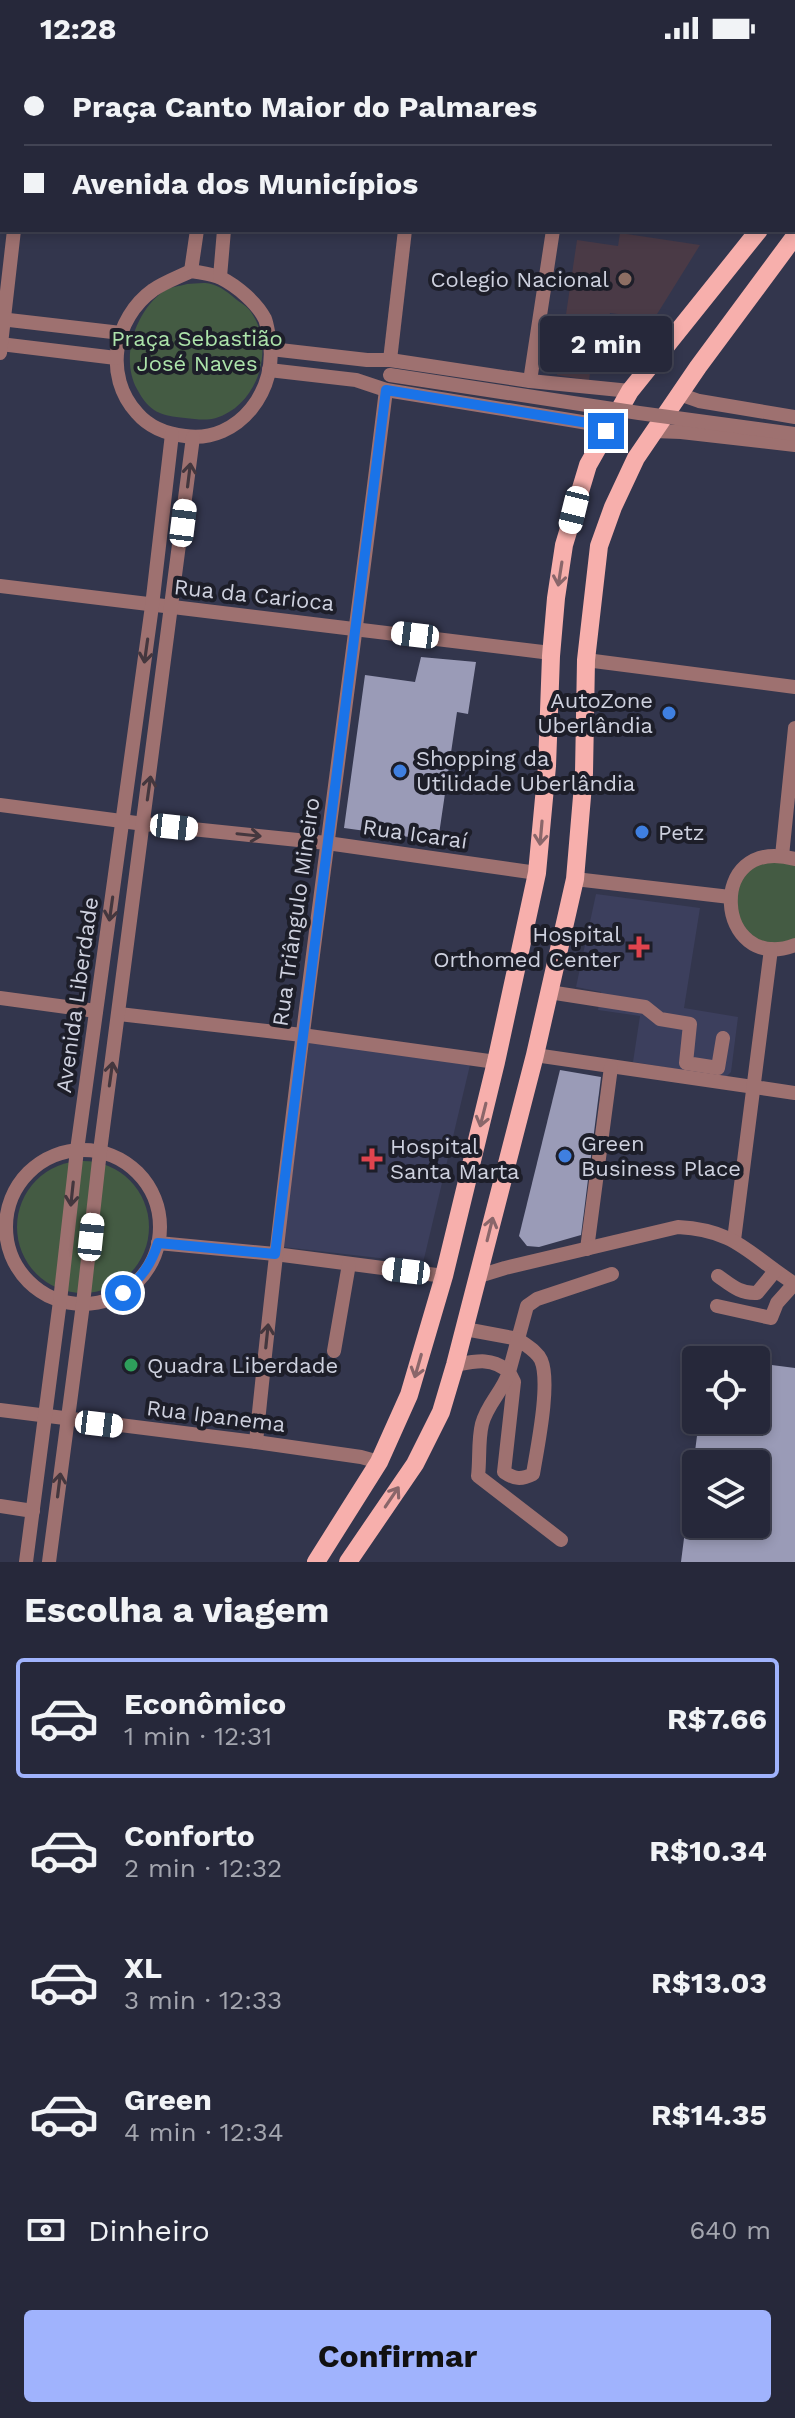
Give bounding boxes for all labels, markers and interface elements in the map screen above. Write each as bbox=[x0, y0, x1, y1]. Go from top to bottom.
text: 12:28 bbox=[40, 11, 117, 46]
text: Praça Canto Maior do Palmares bbox=[72, 89, 537, 124]
text: Avenida dos Municípios bbox=[72, 166, 418, 201]
place label: Colegio Nacional bbox=[430, 267, 609, 292]
marker: Colegio Nacional bbox=[616, 270, 634, 288]
callout: 2 min bbox=[540, 315, 672, 371]
park label: Praça Sebastião José Naves bbox=[111, 326, 283, 376]
text: 2 min bbox=[570, 329, 642, 359]
route end bbox=[588, 413, 624, 449]
one-way arrow bbox=[182, 463, 197, 488]
car bbox=[557, 484, 591, 536]
car bbox=[168, 498, 198, 548]
one-way arrow bbox=[552, 561, 567, 586]
street label: Rua da Carioca bbox=[173, 574, 335, 616]
car bbox=[390, 620, 440, 650]
one-way arrow bbox=[138, 638, 153, 663]
place label: AutoZone Uberlândia bbox=[537, 688, 653, 738]
marker: AutoZone Uberlândia bbox=[660, 704, 678, 722]
place label: Shopping da Utilidade Uberlândia bbox=[416, 746, 635, 796]
marker: Shopping da Utilidade Uberlândia bbox=[391, 762, 409, 780]
one-way arrow bbox=[141, 776, 156, 802]
street label: Rua Triângulo Mineiro bbox=[268, 796, 324, 1028]
car bbox=[149, 813, 199, 841]
street label: Rua Icaraí bbox=[361, 814, 469, 854]
one-way arrow bbox=[533, 819, 548, 846]
place label: Petz bbox=[658, 820, 705, 845]
marker: Petz bbox=[633, 823, 651, 841]
one-way arrow bbox=[235, 828, 262, 843]
street label: Avenida Liberdade bbox=[51, 895, 103, 1095]
one-way arrow bbox=[103, 895, 118, 921]
place label: Hospital Orthomed Center bbox=[433, 922, 621, 972]
marker: Hospital Orthomed Center bbox=[628, 936, 650, 958]
one-way arrow bbox=[104, 1062, 119, 1087]
one-way arrow bbox=[475, 1101, 490, 1127]
place label: Green Business Place bbox=[581, 1131, 741, 1181]
place label: Hospital Santa Marta bbox=[390, 1134, 520, 1184]
marker: Green Business Place bbox=[556, 1147, 574, 1165]
marker: Hospital Santa Marta bbox=[361, 1148, 383, 1170]
one-way arrow bbox=[65, 1180, 80, 1207]
car bbox=[77, 1212, 105, 1262]
one-way arrow bbox=[484, 1217, 499, 1243]
car bbox=[381, 1256, 431, 1286]
route start bbox=[105, 1275, 141, 1311]
one-way arrow bbox=[259, 1324, 274, 1350]
map controls bbox=[682, 1346, 770, 1538]
button: locate bbox=[682, 1346, 770, 1434]
place label: Quadra Liberdade bbox=[147, 1353, 338, 1378]
one-way arrow bbox=[410, 1353, 425, 1379]
marker: Quadra Liberdade bbox=[122, 1356, 140, 1374]
street label: Rua Ipanema bbox=[145, 1395, 287, 1437]
car bbox=[74, 1409, 124, 1439]
button: layers bbox=[682, 1450, 770, 1538]
one-way arrow bbox=[52, 1473, 67, 1498]
one-way arrow bbox=[384, 1487, 400, 1509]
text: Escolha a viagem bbox=[24, 1589, 329, 1631]
icon: car bbox=[28, 1682, 100, 1754]
text: Econômico bbox=[124, 1686, 286, 1721]
text: R$7.66 bbox=[667, 1701, 767, 1736]
text: 1 min · 12:31 bbox=[124, 1721, 272, 1751]
icon: car bbox=[28, 1814, 100, 1886]
text: Conforto bbox=[124, 1818, 255, 1853]
text: R$10.34 bbox=[649, 1833, 767, 1868]
text: 2 min · 12:32 bbox=[124, 1853, 282, 1883]
icon: car bbox=[28, 1946, 100, 2018]
text: XL bbox=[124, 1950, 162, 1985]
text: R$13.03 bbox=[651, 1965, 767, 2000]
text: 3 min · 12:33 bbox=[124, 1985, 282, 2015]
icon: car bbox=[28, 2078, 100, 2150]
text: Green bbox=[124, 2082, 212, 2117]
text: R$14.35 bbox=[651, 2097, 767, 2132]
text: 4 min · 12:34 bbox=[124, 2117, 284, 2147]
icon: cash bbox=[24, 2208, 68, 2252]
text: Dinheiro bbox=[88, 2213, 210, 2248]
text: 640 m bbox=[689, 2215, 771, 2245]
button: Confirmar bbox=[24, 2310, 771, 2402]

